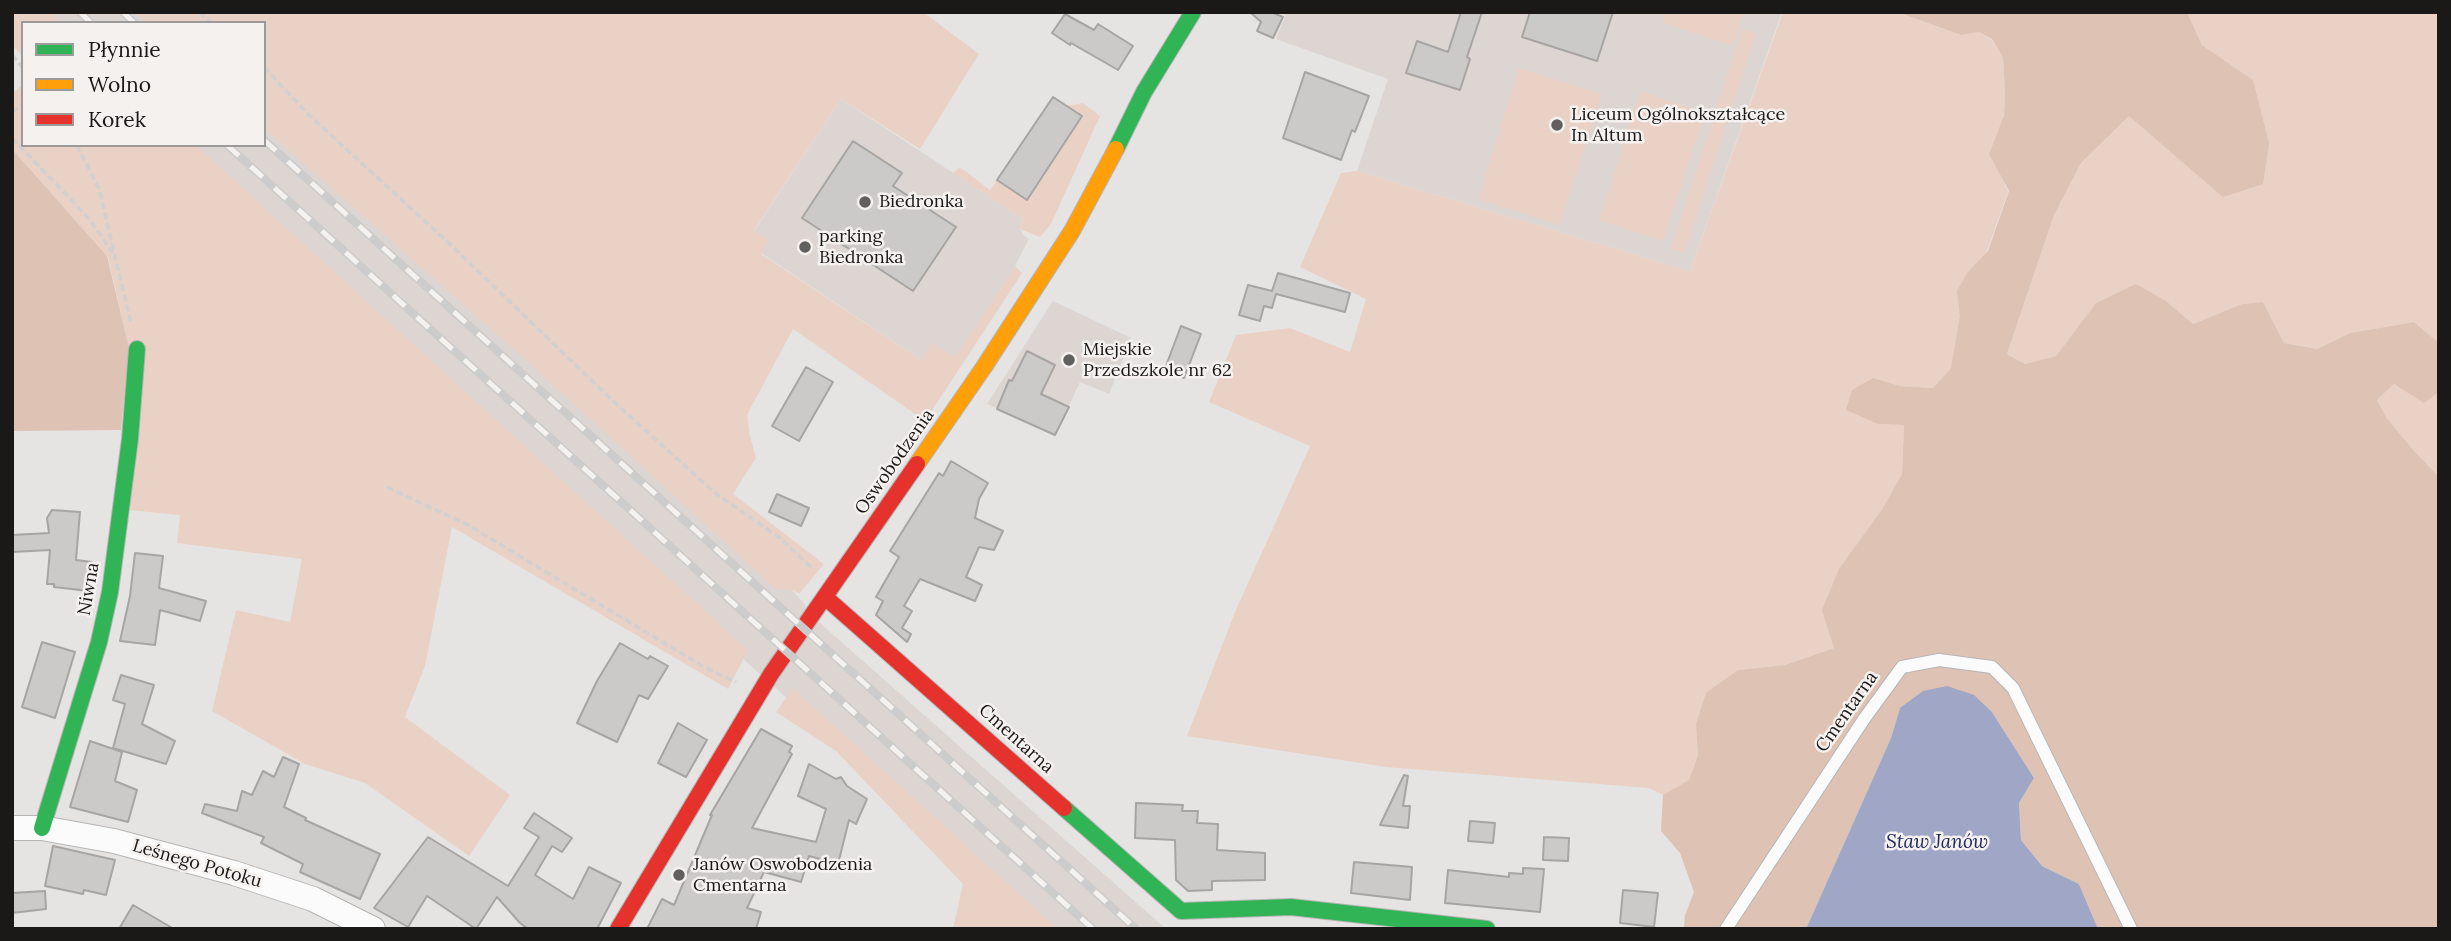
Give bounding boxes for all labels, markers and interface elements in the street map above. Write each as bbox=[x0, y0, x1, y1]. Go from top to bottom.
legend bbox=[21, 21, 266, 147]
text: Płynnie bbox=[88, 36, 161, 63]
text: Wolno bbox=[88, 71, 151, 98]
place label: Liceum Ogólnokształcące In Altum bbox=[1571, 104, 1785, 146]
text: Korek bbox=[88, 106, 146, 133]
marker: Liceum Ogólnokształcące In Altum bbox=[1549, 117, 1565, 133]
place label: Biedronka bbox=[879, 191, 964, 213]
marker: Biedronka bbox=[857, 194, 873, 210]
place label: parking Biedronka bbox=[819, 226, 904, 268]
marker: parking Biedronka bbox=[797, 239, 813, 255]
place label: Miejskie Przedszkole nr 62 bbox=[1083, 339, 1232, 382]
marker: Miejskie Przedszkole nr 62 bbox=[1061, 352, 1077, 368]
street label: Oswobodzenia bbox=[851, 405, 939, 519]
street label: Niwna bbox=[74, 561, 104, 617]
street label: Cmentarna bbox=[1811, 668, 1883, 756]
street label: Cmentarna bbox=[974, 700, 1058, 778]
water label: Staw Janów bbox=[1886, 832, 1988, 854]
street label: Leśnego Potoku bbox=[130, 835, 264, 893]
place label: Janów Oswobodzenia Cmentarna bbox=[693, 854, 872, 896]
marker: Janów Oswobodzenia Cmentarna bbox=[671, 867, 687, 883]

